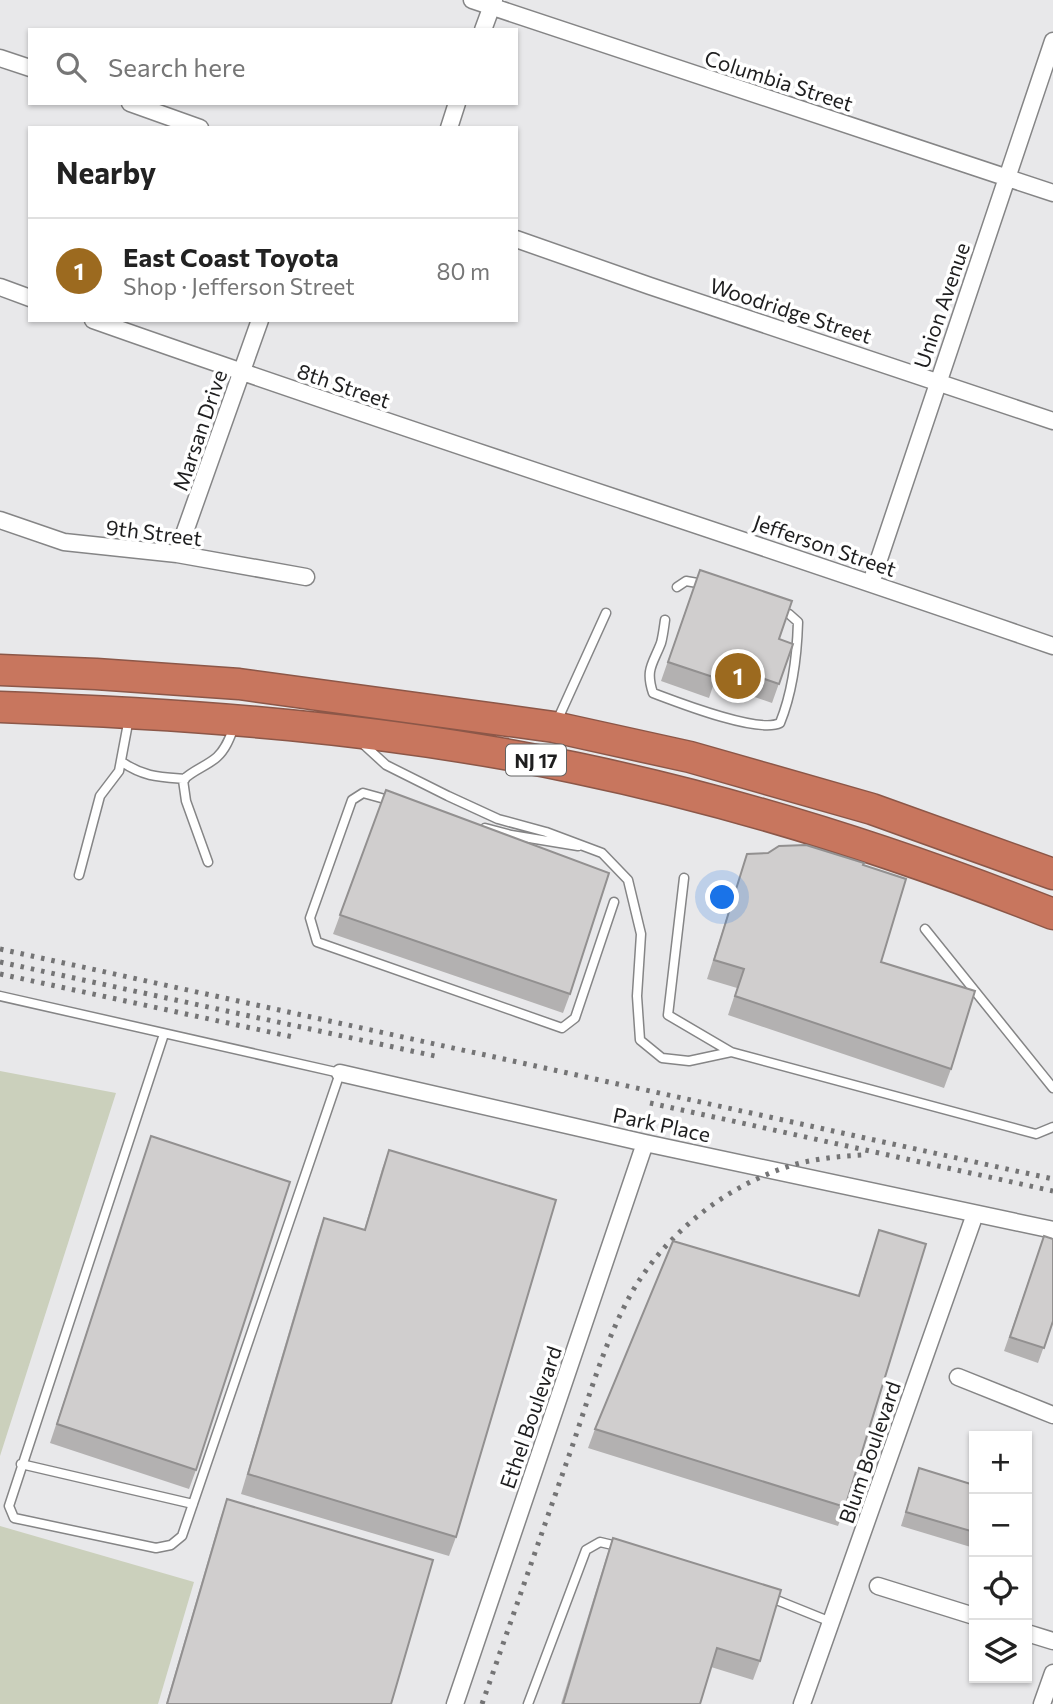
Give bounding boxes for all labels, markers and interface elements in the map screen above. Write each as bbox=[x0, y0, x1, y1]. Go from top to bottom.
search box bbox=[28, 28, 518, 105]
street label: Columbia Street bbox=[702, 44, 856, 116]
icon: search bbox=[52, 48, 90, 86]
text: Search here bbox=[108, 51, 246, 82]
text: Nearby bbox=[56, 153, 156, 190]
street label: Union Avenue bbox=[908, 239, 974, 371]
text: East Coast Toyota bbox=[123, 241, 339, 272]
text: 1 bbox=[74, 257, 84, 285]
text: 80 m bbox=[437, 257, 490, 285]
text: Shop · Jefferson Street bbox=[123, 272, 355, 300]
street label: Woodridge Street bbox=[707, 272, 875, 348]
street label: 8th Street bbox=[294, 357, 394, 413]
street label: Marsan Drive bbox=[167, 366, 231, 494]
street label: Jefferson Street bbox=[750, 509, 900, 581]
street label: 9th Street bbox=[104, 514, 204, 550]
pin: 1 bbox=[715, 650, 761, 702]
road number: NJ 17 bbox=[506, 744, 566, 776]
your location bbox=[705, 880, 739, 914]
street label: Park Place bbox=[611, 1101, 713, 1147]
street label: Ethel Boulevard bbox=[494, 1342, 566, 1492]
street label: Blum Boulevard bbox=[833, 1378, 905, 1526]
map controls bbox=[969, 1431, 1032, 1683]
button: + bbox=[969, 1431, 1032, 1494]
button: − bbox=[969, 1494, 1032, 1557]
button: locate bbox=[969, 1557, 1032, 1620]
button: layers bbox=[969, 1620, 1032, 1683]

